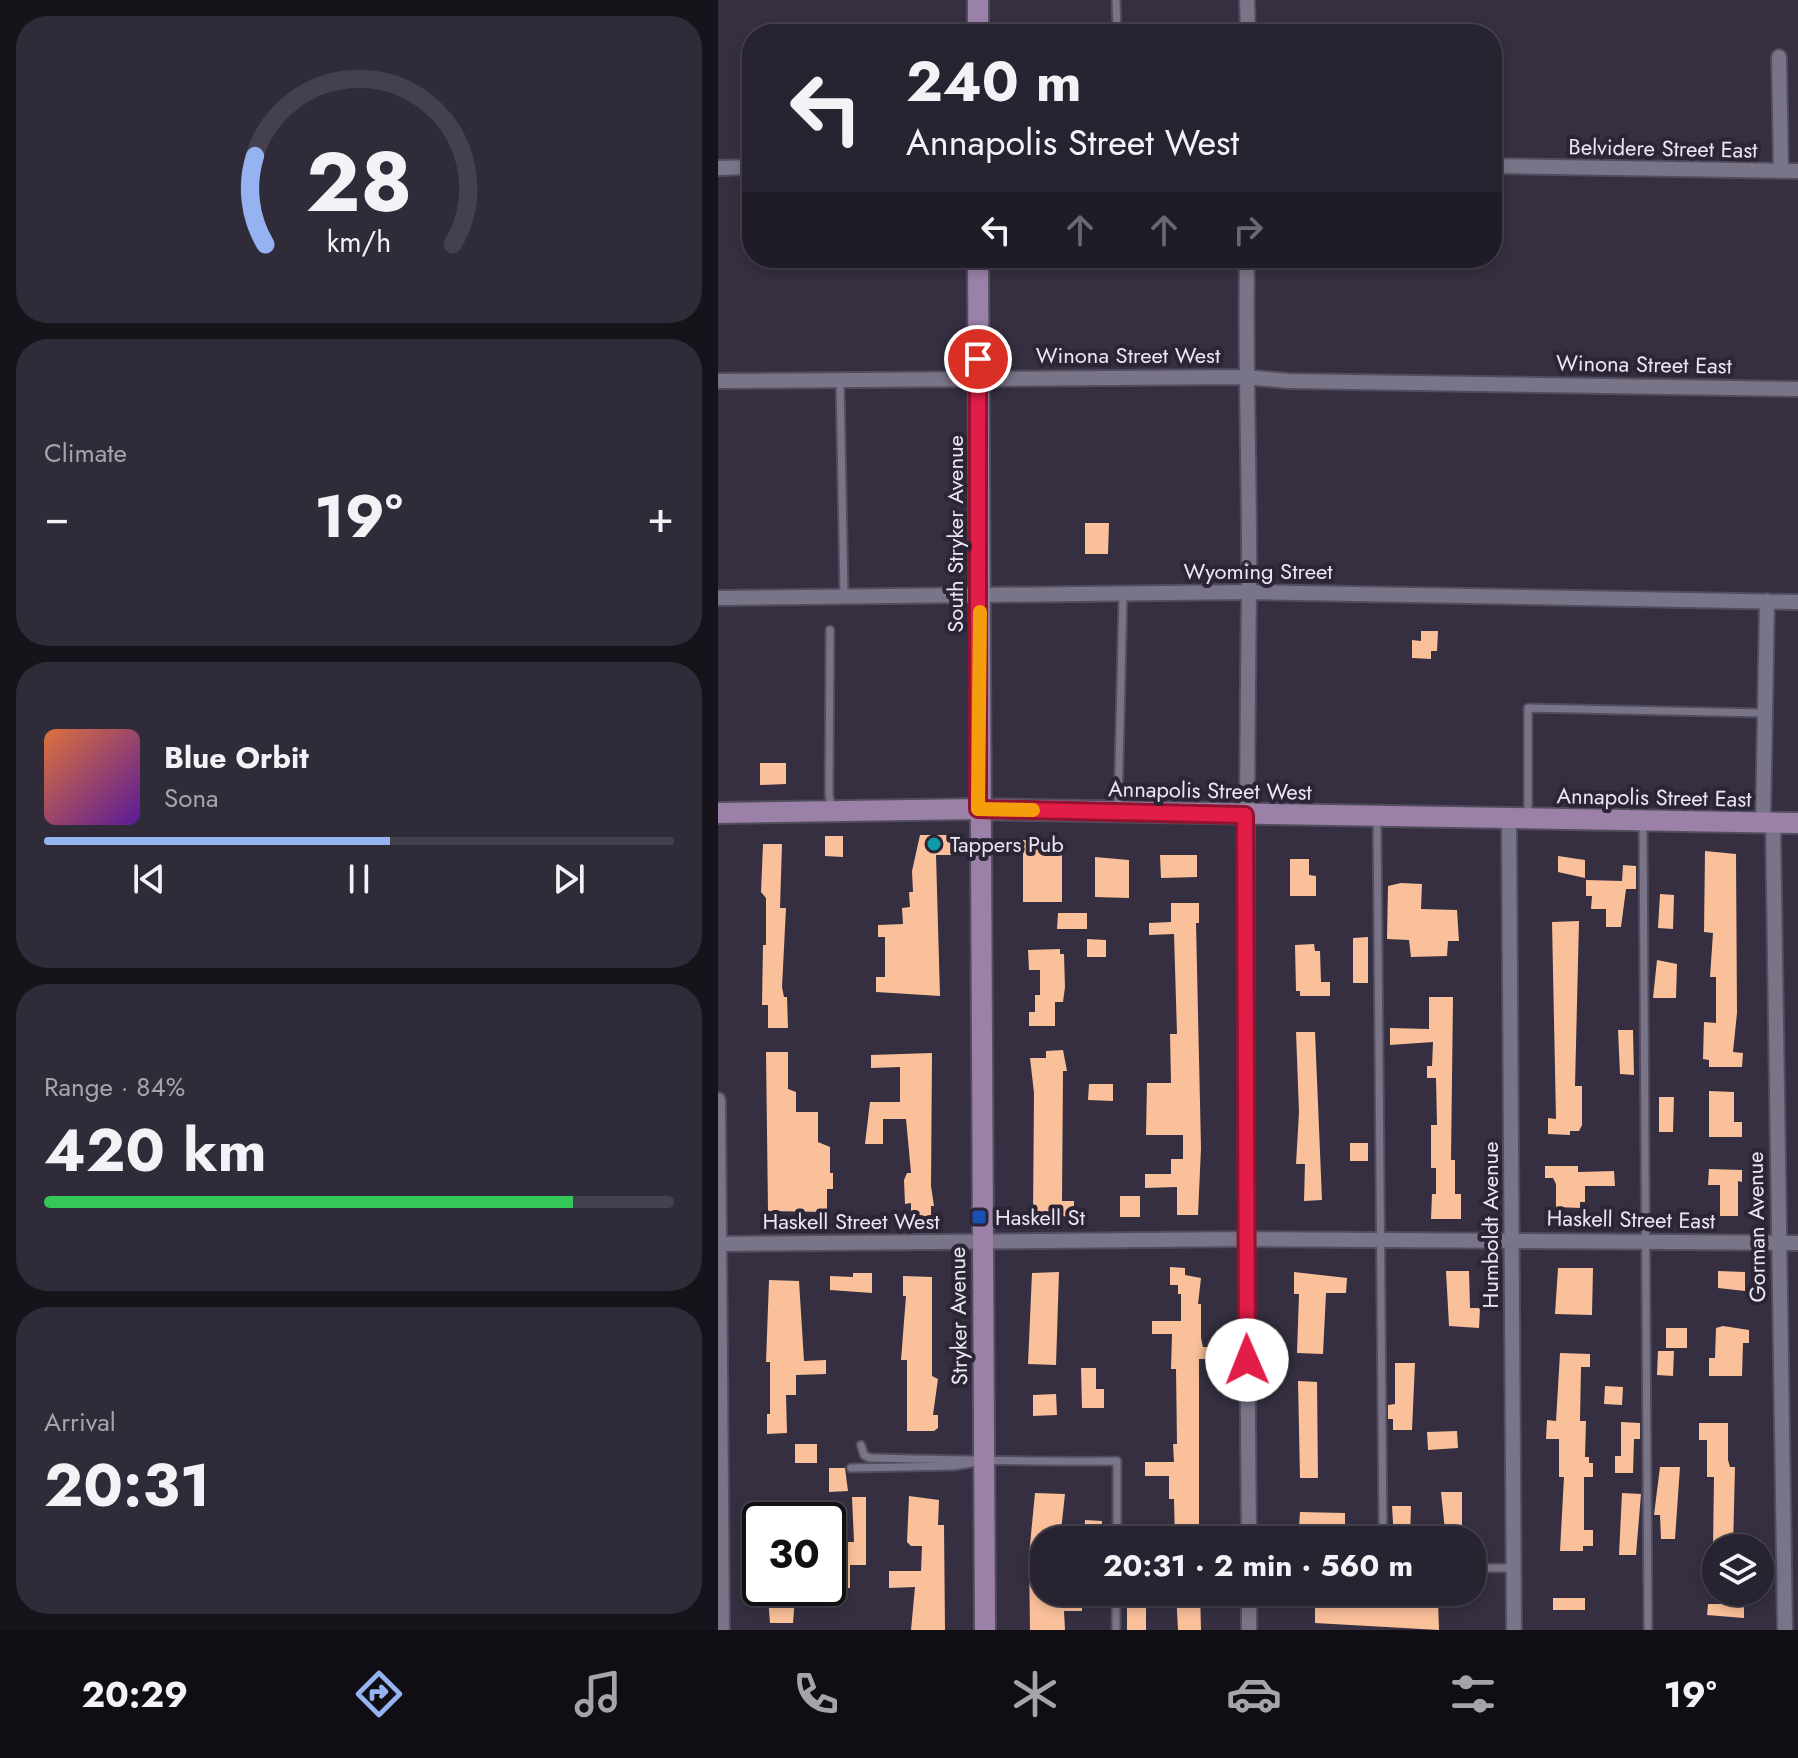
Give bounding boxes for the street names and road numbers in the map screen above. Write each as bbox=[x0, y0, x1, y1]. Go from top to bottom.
street label: Belvidere Street East bbox=[1568, 130, 1758, 166]
street label: Winona Street West bbox=[1036, 339, 1221, 371]
street label: Winona Street East bbox=[1556, 346, 1733, 382]
street label: South Stryker Avenue bbox=[939, 435, 971, 633]
street label: Wyoming Street bbox=[1183, 555, 1333, 587]
street label: Annapolis Street West bbox=[1108, 772, 1313, 808]
street label: Annapolis Street East bbox=[1556, 779, 1752, 815]
street label: Humboldt Avenue bbox=[1474, 1141, 1506, 1309]
street label: Gorman Avenue bbox=[1739, 1151, 1773, 1303]
street label: Haskell Street East bbox=[1546, 1202, 1716, 1236]
street label: Haskell Street West bbox=[762, 1205, 940, 1237]
street label: Stryker Avenue bbox=[941, 1246, 975, 1386]

